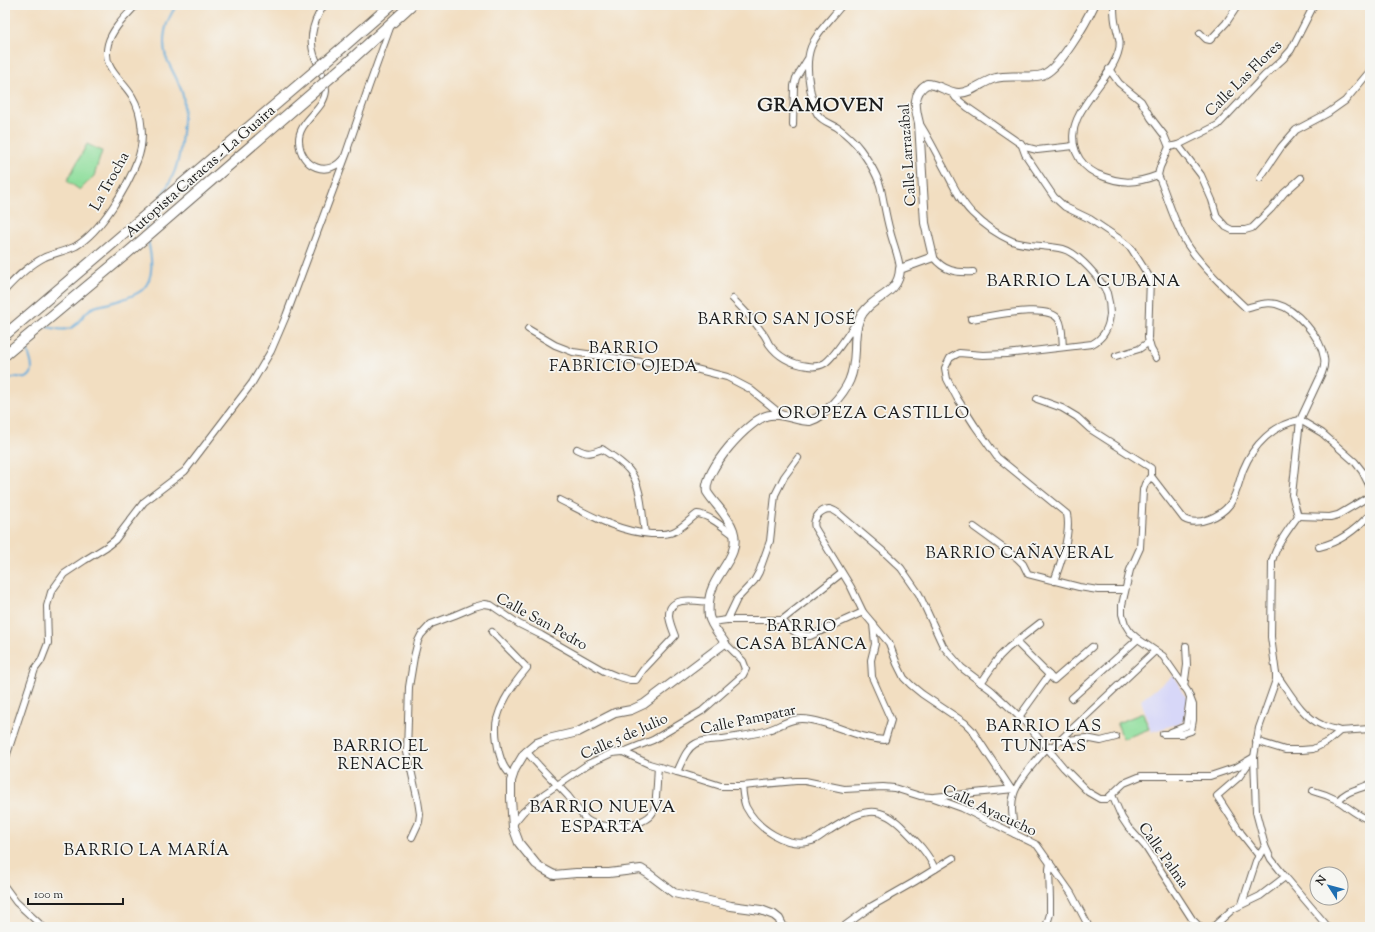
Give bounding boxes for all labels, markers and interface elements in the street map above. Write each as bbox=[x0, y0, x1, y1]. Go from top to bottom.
street label: Calle Las Flores bbox=[1201, 36, 1287, 122]
district label: GRAMOVEN bbox=[757, 93, 885, 120]
street label: Autopista Caracas - La Guaira bbox=[121, 101, 281, 243]
street label: Calle Larrazábal bbox=[894, 103, 923, 207]
street label: La Trocha bbox=[85, 148, 135, 215]
district label: BARRIO LA CUBANA bbox=[987, 270, 1181, 294]
district label: BARRIO SAN JOSÉ bbox=[698, 309, 856, 332]
district label: BARRIO FABRICIO OJEDA bbox=[549, 338, 699, 379]
district label: OROPEZA CASTILLO bbox=[778, 402, 970, 426]
district label: BARRIO CAÑAVERAL bbox=[925, 543, 1115, 566]
street label: Calle San Pedro bbox=[492, 588, 591, 656]
district label: BARRIO CASA BLANCA bbox=[736, 616, 868, 657]
street label: Calle Pampatar bbox=[699, 700, 798, 741]
street label: Calle 5 de Julio bbox=[578, 709, 672, 766]
district label: BARRIO LAS TUNITAS bbox=[986, 715, 1102, 759]
district label: BARRIO EL RENACER bbox=[333, 736, 429, 777]
street label: Calle Ayacucho bbox=[939, 780, 1040, 842]
district label: BARRIO NUEVA ESPARTA bbox=[530, 796, 676, 840]
street label: Calle Palma bbox=[1132, 819, 1193, 893]
district label: BARRIO LA MARÍA bbox=[64, 840, 230, 863]
north arrow bbox=[1309, 866, 1349, 906]
text: N bbox=[1312, 872, 1331, 890]
scale bar bbox=[28, 880, 123, 906]
text: 100 m bbox=[34, 886, 63, 904]

